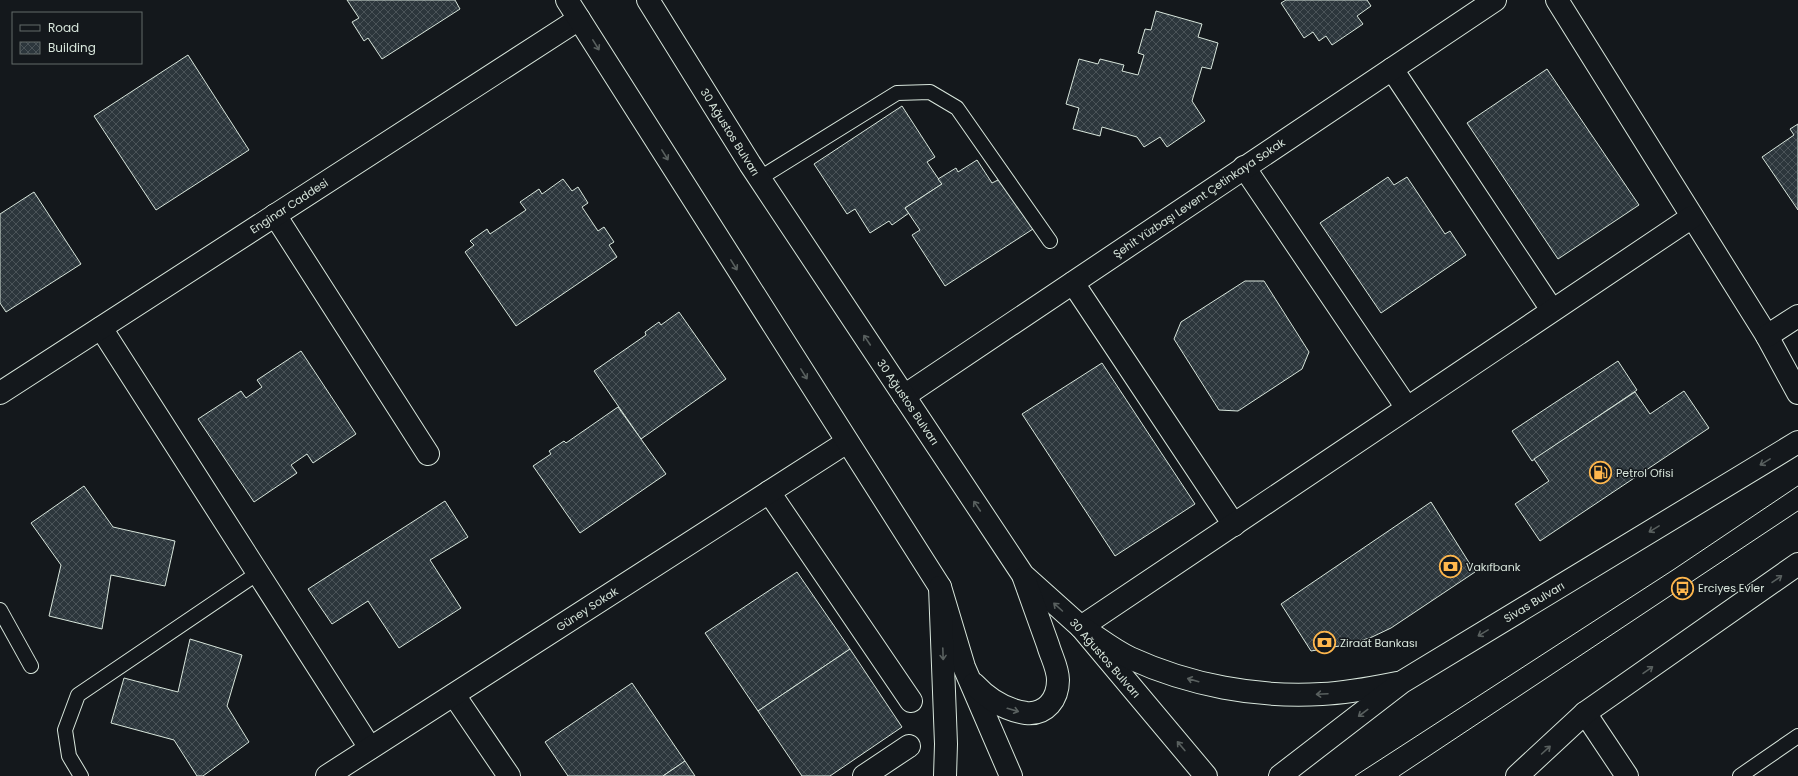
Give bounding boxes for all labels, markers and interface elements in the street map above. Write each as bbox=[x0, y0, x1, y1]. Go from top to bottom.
legend bbox=[12, 12, 142, 64]
text: Road bbox=[48, 19, 79, 36]
text: Building bbox=[48, 39, 96, 56]
one-way arrow bbox=[592, 39, 600, 51]
street label: 30 Ağustos Bulvarı bbox=[697, 85, 763, 179]
street label: Şehit Yüzbaşı Levent Çetinkaya Sokak bbox=[1110, 134, 1288, 262]
one-way arrow bbox=[661, 149, 669, 160]
street label: Enginar Caddesi bbox=[247, 175, 332, 237]
one-way arrow bbox=[731, 259, 739, 271]
one-way arrow bbox=[863, 334, 871, 345]
street label: 30 Ağustos Bulvarı bbox=[873, 356, 943, 448]
one-way arrow bbox=[800, 369, 808, 380]
one-way arrow bbox=[1760, 458, 1771, 466]
fuel station icon: Petrol Ofisi bbox=[1588, 460, 1614, 486]
place label: Petrol Ofisi bbox=[1616, 465, 1674, 481]
one-way arrow bbox=[973, 501, 981, 512]
one-way arrow bbox=[1648, 526, 1660, 534]
bank icon: Vakıfbank bbox=[1437, 554, 1463, 580]
place label: Vakıfbank bbox=[1466, 559, 1521, 575]
bus stop icon: Erciyes Evler bbox=[1669, 575, 1695, 601]
one-way arrow bbox=[1772, 575, 1783, 583]
street label: Sivas Bulvarı bbox=[1501, 578, 1567, 626]
place label: Erciyes Evler bbox=[1698, 580, 1764, 596]
street label: Güney Sokak bbox=[553, 583, 621, 635]
one-way arrow bbox=[1053, 602, 1063, 611]
street label: 30 Ağustos Bulvarı bbox=[1066, 615, 1144, 701]
bank icon: Ziraat Bankası bbox=[1311, 630, 1337, 656]
one-way arrow bbox=[1477, 630, 1489, 638]
place label: Ziraat Bankası bbox=[1340, 635, 1417, 651]
one-way arrow bbox=[939, 647, 946, 660]
one-way arrow bbox=[1642, 666, 1653, 674]
one-way arrow bbox=[1187, 676, 1200, 683]
one-way arrow bbox=[1316, 690, 1329, 698]
one-way arrow bbox=[1006, 707, 1019, 714]
one-way arrow bbox=[1357, 708, 1368, 717]
one-way arrow bbox=[1176, 741, 1185, 751]
one-way arrow bbox=[1541, 745, 1551, 754]

